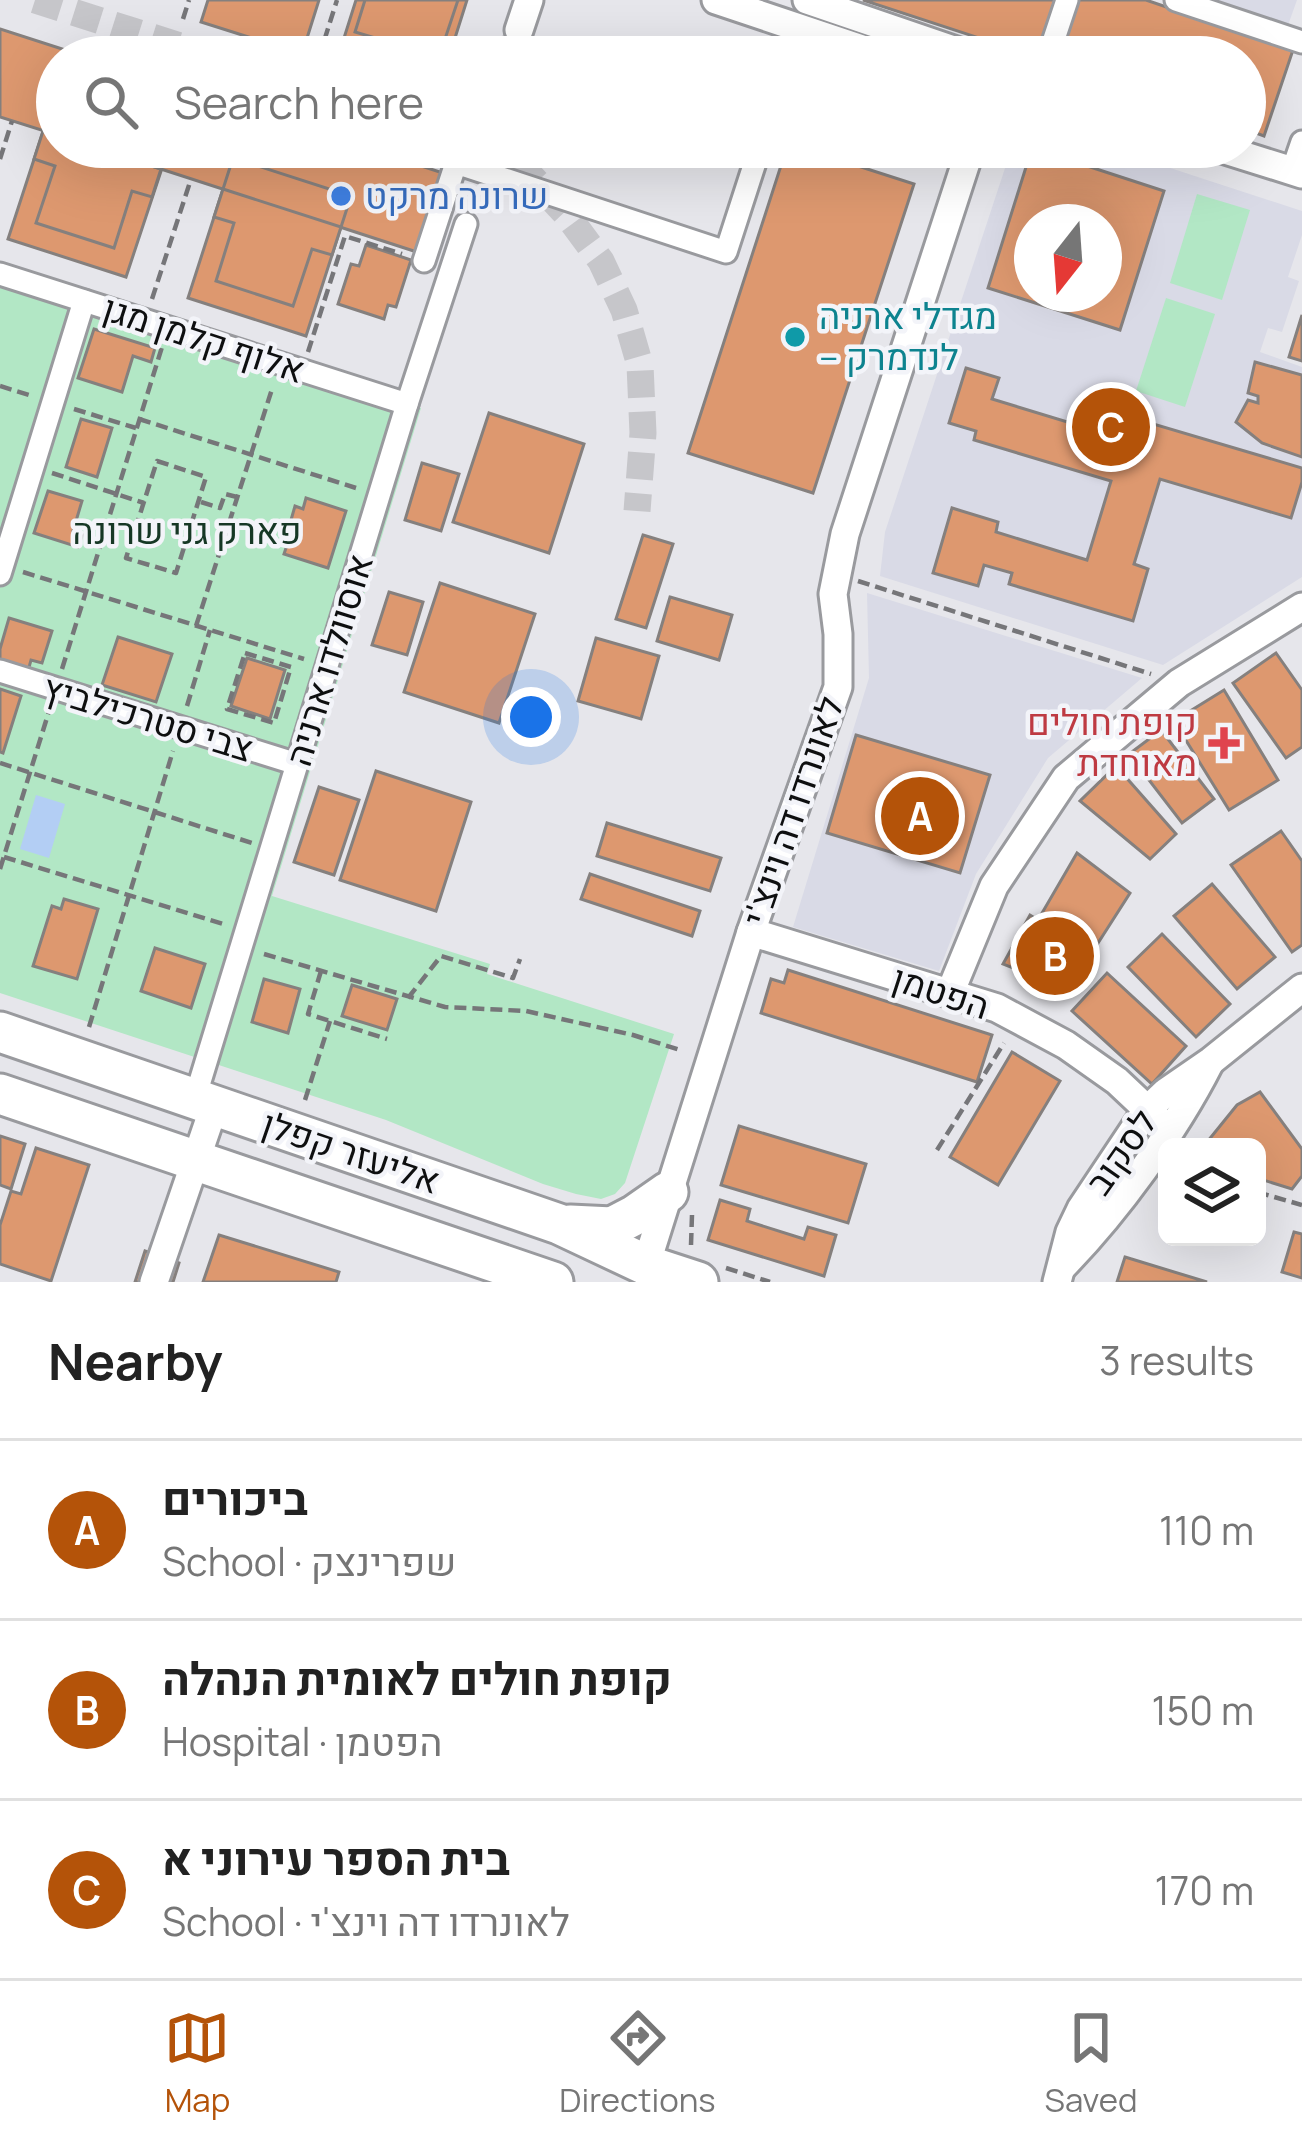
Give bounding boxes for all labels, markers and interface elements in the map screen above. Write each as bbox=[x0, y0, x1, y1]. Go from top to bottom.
search box bbox=[36, 36, 1266, 168]
icon: search bbox=[78, 69, 144, 135]
text: Search here bbox=[174, 71, 424, 133]
place label: שרונה מרקט bbox=[365, 171, 548, 220]
marker: שרונה מרקט bbox=[328, 183, 354, 209]
north arrow bbox=[1014, 204, 1122, 312]
street label: אלוף קלמן מגן bbox=[97, 283, 311, 394]
place label: מגדלי ארניה – לנדמרק bbox=[819, 291, 997, 381]
marker: מגדלי ארניה – לנדמרק bbox=[782, 324, 808, 350]
pin: C bbox=[1072, 382, 1150, 472]
park label: פארק גני שרונה bbox=[72, 506, 302, 555]
street label: אוסוולדו ארניה bbox=[273, 548, 384, 772]
street label: צבי סטרכילביץ bbox=[37, 662, 259, 773]
your location bbox=[501, 687, 561, 747]
street label: לאונרדו דה וינצ'י bbox=[730, 690, 855, 932]
place label: קופת חולים מאוחדת bbox=[1027, 697, 1197, 787]
marker: קופת חולים מאוחדת bbox=[1208, 727, 1240, 759]
pin: A bbox=[881, 771, 959, 861]
pin: B bbox=[1016, 911, 1094, 1001]
street label: הפטמן bbox=[886, 953, 996, 1030]
street label: אליעזר קפלן bbox=[256, 1098, 446, 1205]
street label: לסקוב bbox=[1074, 1099, 1167, 1204]
map controls bbox=[1158, 1138, 1266, 1246]
button: layers bbox=[1158, 1138, 1266, 1246]
text: Nearby bbox=[48, 1326, 223, 1395]
text: 3 results bbox=[1099, 1333, 1254, 1387]
text: ביכורים bbox=[162, 1467, 308, 1529]
text: A bbox=[74, 1503, 100, 1557]
text: 110 m bbox=[1159, 1503, 1254, 1557]
text: School · שפרינצק bbox=[162, 1534, 457, 1588]
text: קופת חולים לאומית הנהלה bbox=[162, 1647, 672, 1709]
text: B bbox=[75, 1683, 99, 1737]
text: 150 m bbox=[1152, 1683, 1254, 1737]
text: Hospital · הפטמן bbox=[162, 1714, 442, 1768]
text: בית הספר עירוני א bbox=[162, 1827, 510, 1889]
text: C bbox=[73, 1863, 101, 1917]
text: 170 m bbox=[1155, 1863, 1254, 1917]
text: School · לאונרדו דה וינצ'י bbox=[162, 1894, 570, 1948]
tab: Map bbox=[164, 2005, 230, 2122]
tab: Directions bbox=[559, 2005, 716, 2122]
tab: Saved bbox=[1045, 2005, 1138, 2122]

